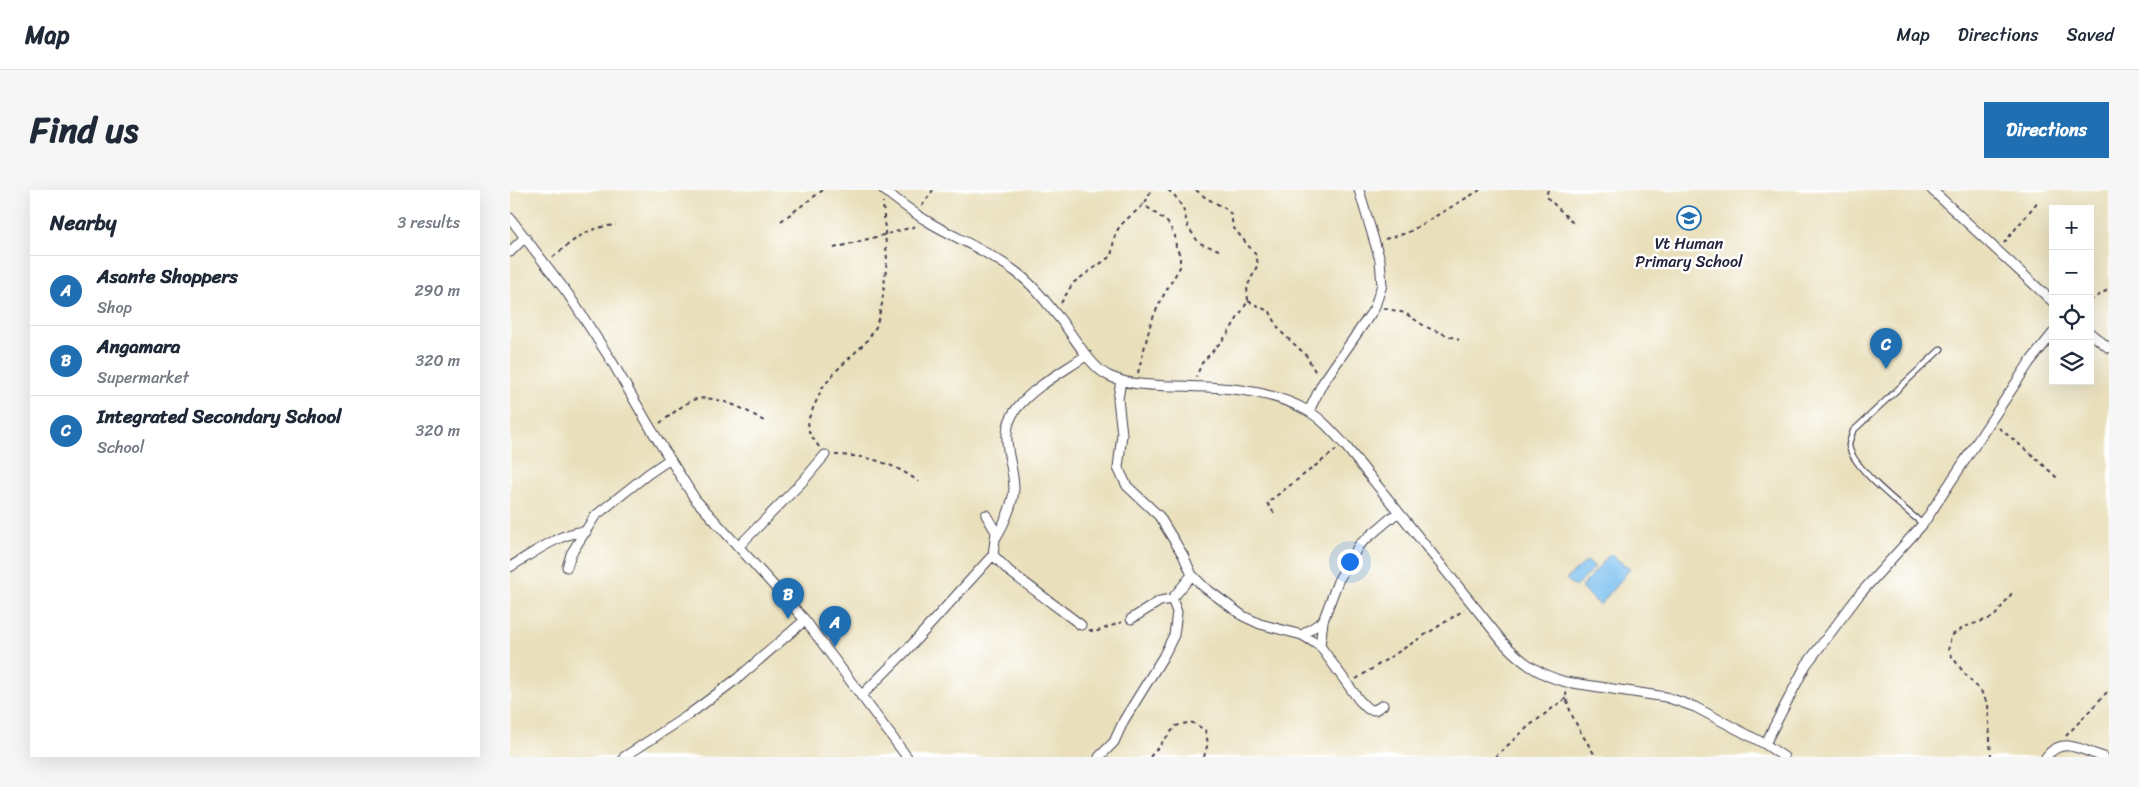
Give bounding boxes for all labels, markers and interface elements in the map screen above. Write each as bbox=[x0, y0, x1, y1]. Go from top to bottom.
text: Map bbox=[25, 14, 69, 56]
text: Map bbox=[1897, 19, 1930, 51]
text: Directions bbox=[1958, 19, 2039, 51]
text: Saved bbox=[2067, 19, 2114, 51]
text: Find us bbox=[30, 99, 138, 161]
button: Directions bbox=[1984, 102, 2109, 158]
text: Nearby bbox=[50, 204, 116, 242]
school or university icon: Vt Human Primary School bbox=[1676, 205, 1702, 231]
map controls bbox=[2049, 205, 2094, 385]
button: + bbox=[2049, 205, 2094, 250]
text: 3 results bbox=[397, 208, 460, 237]
place label: Vt Human Primary School bbox=[1635, 229, 1743, 276]
button: − bbox=[2049, 250, 2094, 295]
text: Asante Shoppers bbox=[97, 260, 238, 293]
text: A bbox=[61, 276, 71, 305]
text: 290 m bbox=[414, 276, 460, 305]
text: Shop bbox=[97, 293, 132, 322]
button: locate bbox=[2049, 295, 2094, 340]
pin: C bbox=[1870, 328, 1902, 369]
text: Angamara bbox=[97, 330, 180, 363]
button: layers bbox=[2049, 340, 2094, 385]
text: B bbox=[61, 346, 71, 375]
text: 320 m bbox=[415, 346, 460, 375]
text: Supermarket bbox=[97, 363, 189, 392]
text: Integrated Secondary School bbox=[97, 400, 341, 433]
text: C bbox=[61, 416, 71, 445]
text: 320 m bbox=[415, 416, 460, 445]
text: School bbox=[97, 433, 144, 462]
your location bbox=[1337, 549, 1363, 575]
pin: B bbox=[772, 578, 804, 619]
pin: A bbox=[819, 606, 851, 647]

